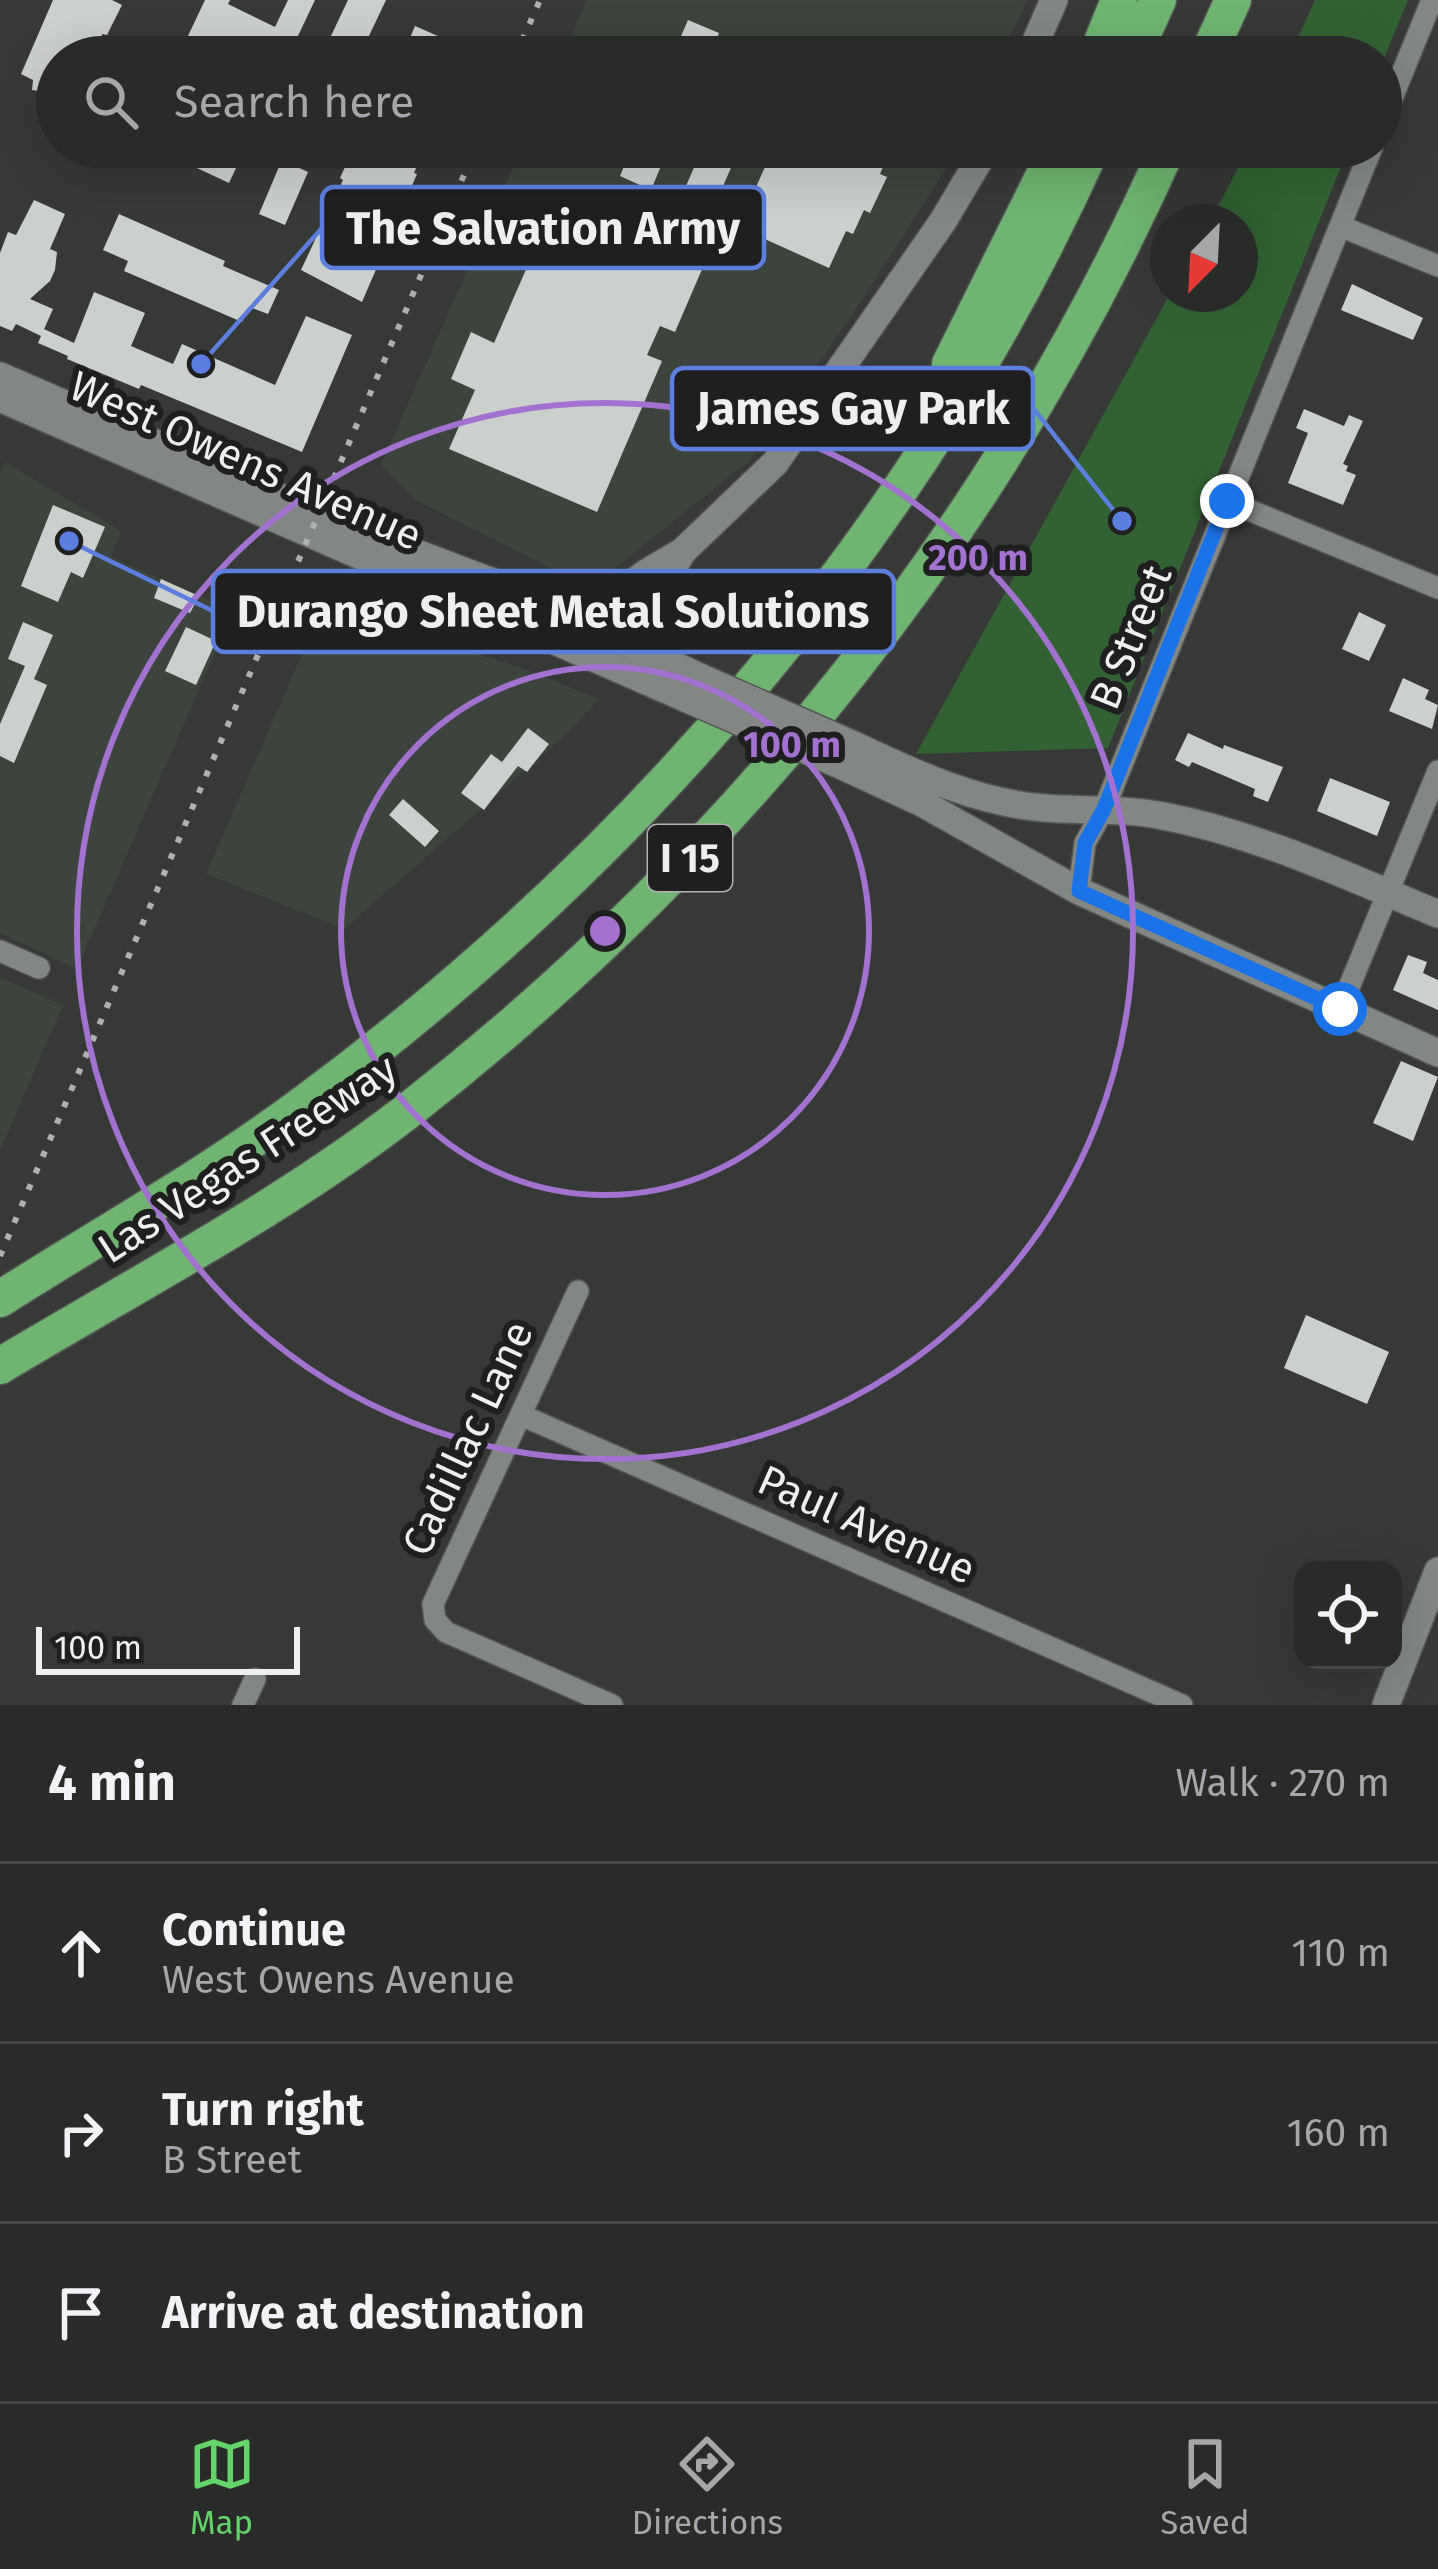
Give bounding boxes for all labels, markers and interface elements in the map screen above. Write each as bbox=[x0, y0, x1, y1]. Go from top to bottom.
search box bbox=[36, 36, 1402, 168]
icon: search bbox=[78, 69, 144, 135]
text: Search here bbox=[174, 75, 414, 129]
callout: The Salvation Army bbox=[322, 187, 764, 268]
text: The Salvation Army bbox=[346, 202, 741, 256]
north arrow bbox=[1150, 204, 1258, 312]
street label: West Owens Avenue bbox=[62, 361, 429, 561]
callout: James Gay Park bbox=[672, 368, 1033, 449]
text: James Gay Park bbox=[695, 382, 1011, 436]
route end bbox=[1200, 474, 1254, 528]
text: 200 m bbox=[928, 536, 1028, 580]
street label: B Street bbox=[1080, 557, 1183, 717]
callout: Durango Sheet Metal Solutions bbox=[213, 571, 894, 652]
text: Durango Sheet Metal Solutions bbox=[237, 585, 869, 639]
text: 100 m bbox=[743, 723, 841, 767]
road number: I 15 bbox=[648, 825, 732, 891]
centre of rings bbox=[584, 910, 626, 952]
route start bbox=[1313, 982, 1367, 1036]
street label: Las Vegas Freeway bbox=[89, 1044, 406, 1274]
street label: Cadillac Lane bbox=[392, 1314, 544, 1563]
street label: Paul Avenue bbox=[750, 1455, 983, 1595]
map controls bbox=[1294, 1561, 1402, 1669]
button: locate bbox=[1294, 1561, 1402, 1669]
scale bar bbox=[36, 1621, 300, 1674]
text: 100 m bbox=[54, 1628, 142, 1668]
text: 4 min bbox=[48, 1752, 176, 1814]
text: Walk · 270 m bbox=[1175, 1760, 1390, 1806]
text: Continue bbox=[162, 1903, 346, 1957]
icon: ahead bbox=[48, 1920, 114, 1986]
text: 110 m bbox=[1291, 1930, 1390, 1976]
text: West Owens Avenue bbox=[162, 1957, 515, 2003]
text: Turn right bbox=[162, 2083, 364, 2137]
icon: right bbox=[48, 2100, 114, 2166]
text: 160 m bbox=[1287, 2110, 1390, 2156]
text: B Street bbox=[162, 2137, 302, 2183]
icon: arrive bbox=[48, 2280, 114, 2346]
text: Arrive at destination bbox=[162, 2286, 585, 2340]
tab: Map bbox=[189, 2431, 255, 2543]
tab: Directions bbox=[632, 2431, 783, 2543]
tab: Saved bbox=[1160, 2431, 1249, 2543]

